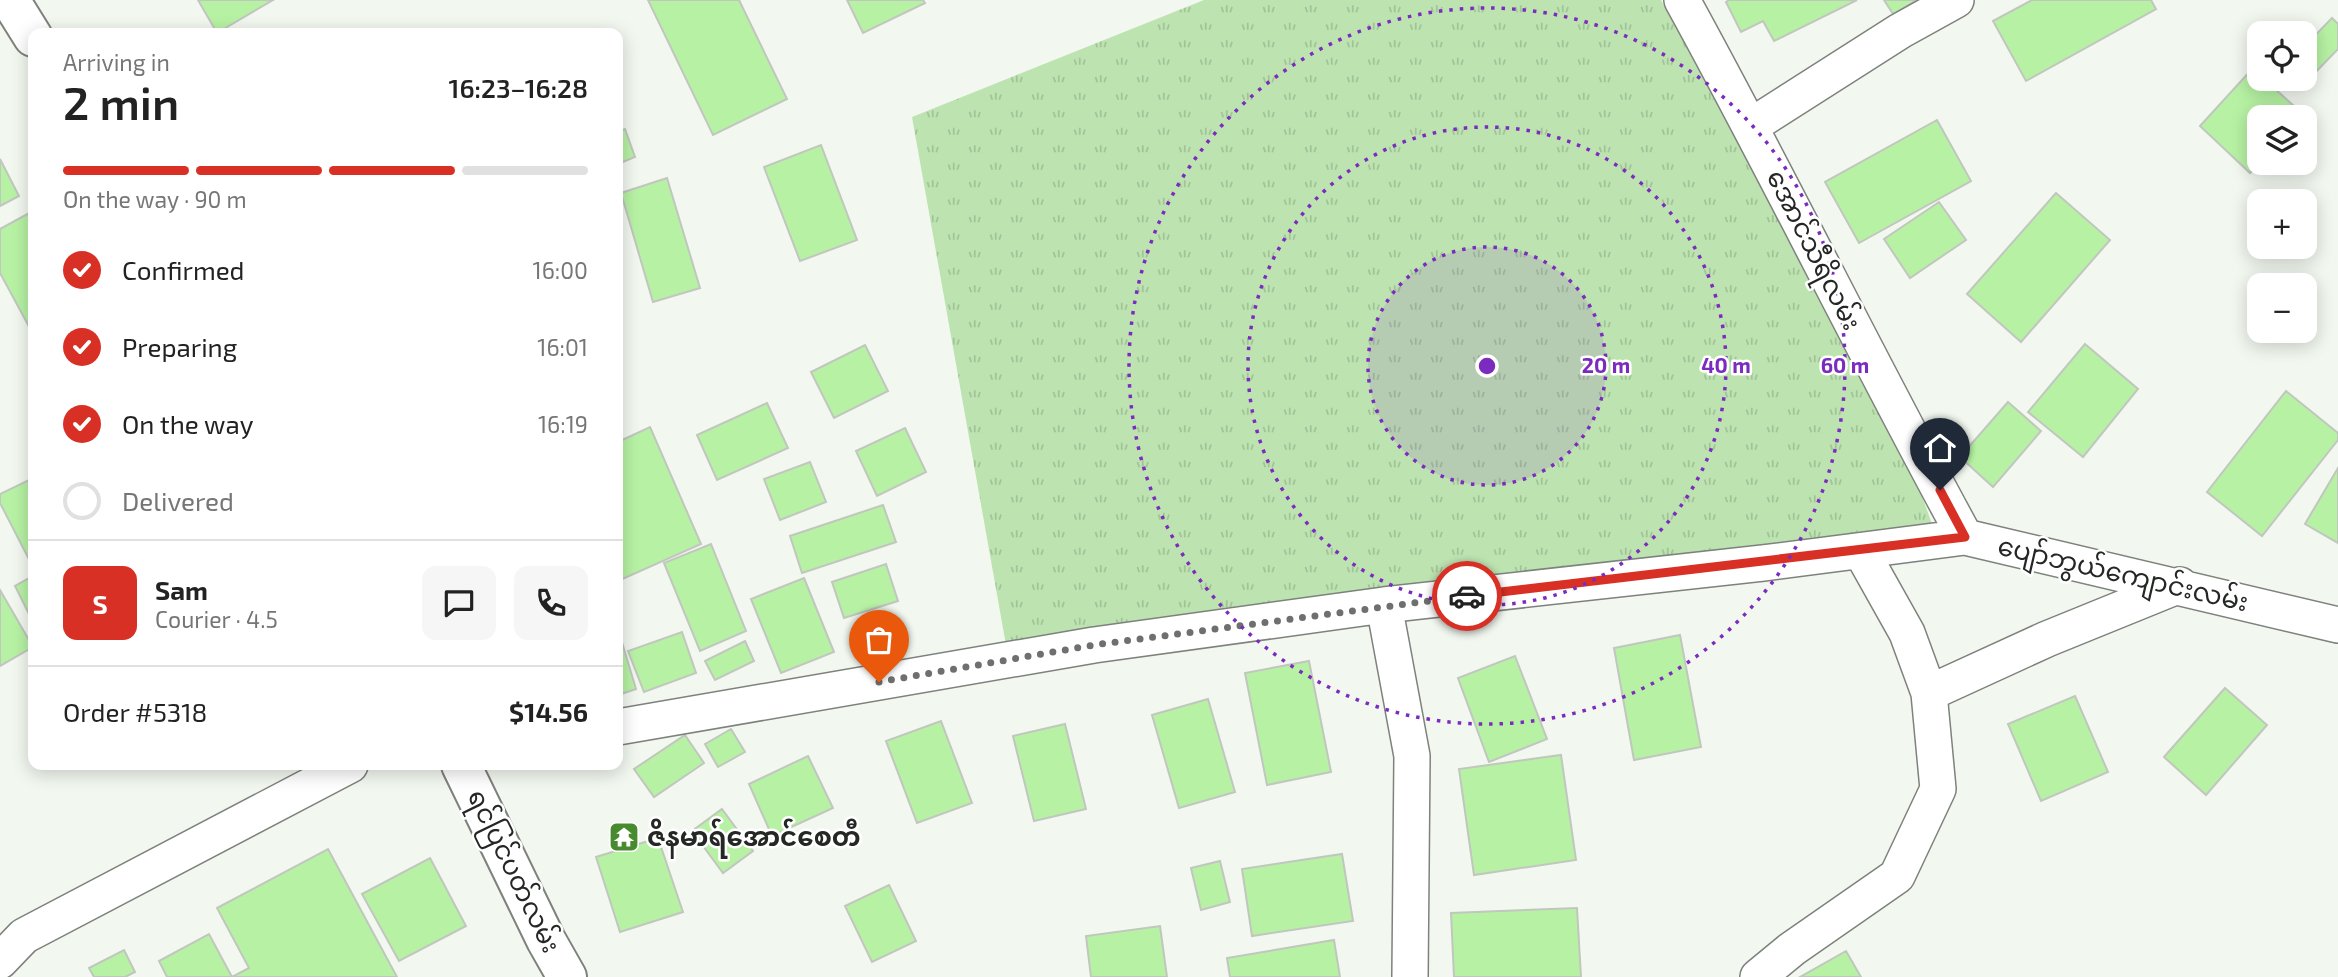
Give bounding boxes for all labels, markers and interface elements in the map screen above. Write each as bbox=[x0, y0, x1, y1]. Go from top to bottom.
map controls bbox=[2247, 21, 2317, 343]
button: locate bbox=[2247, 21, 2317, 91]
text: Arriving in bbox=[63, 48, 170, 76]
text: 16:23–16:28 bbox=[449, 72, 588, 103]
text: 2 min bbox=[63, 74, 179, 129]
button: layers bbox=[2247, 105, 2317, 175]
street label: အောင်သီရိလမ်း bbox=[1755, 164, 1869, 338]
text: On the way · 90 m bbox=[63, 185, 247, 213]
button: + bbox=[2247, 189, 2317, 259]
icon: check bbox=[63, 251, 101, 289]
text: Confirmed bbox=[122, 254, 245, 285]
text: 16:00 bbox=[533, 256, 588, 284]
button: − bbox=[2247, 273, 2317, 343]
icon: check bbox=[63, 328, 101, 366]
text: Preparing bbox=[122, 331, 237, 362]
text: 16:01 bbox=[537, 333, 588, 361]
text: 20 m bbox=[1582, 352, 1630, 377]
text: 40 m bbox=[1701, 352, 1751, 377]
text: 60 m bbox=[1821, 352, 1869, 377]
centre of rings bbox=[1475, 354, 1499, 378]
icon: check bbox=[63, 405, 101, 443]
text: On the way bbox=[122, 408, 253, 439]
text: 16:19 bbox=[538, 410, 588, 438]
pin bbox=[1910, 418, 1970, 490]
icon: home bbox=[1921, 429, 1959, 467]
text: Delivered bbox=[122, 485, 234, 516]
street label: ပျော်ဘွယ်ကျောင်းလမ်း bbox=[1993, 529, 2252, 623]
courier bbox=[1432, 561, 1502, 631]
button: chat bbox=[422, 566, 496, 640]
button: phone bbox=[514, 566, 588, 640]
text: Sam bbox=[155, 574, 208, 605]
icon: car bbox=[1448, 577, 1486, 615]
text: S bbox=[92, 588, 108, 619]
text: Courier · 4.5 bbox=[155, 605, 278, 633]
pin bbox=[849, 610, 909, 682]
icon: bag bbox=[860, 621, 898, 659]
text: Order #5318 bbox=[63, 696, 207, 727]
text: $14.56 bbox=[509, 696, 588, 727]
street label: ရင်ပြင်ပတ်လမ်း bbox=[456, 784, 568, 960]
place label: ဇိနမာရ်အောင်စေတီ bbox=[647, 818, 861, 859]
temple icon: ဇိနမာရ်အောင်စေတီ bbox=[607, 820, 641, 854]

